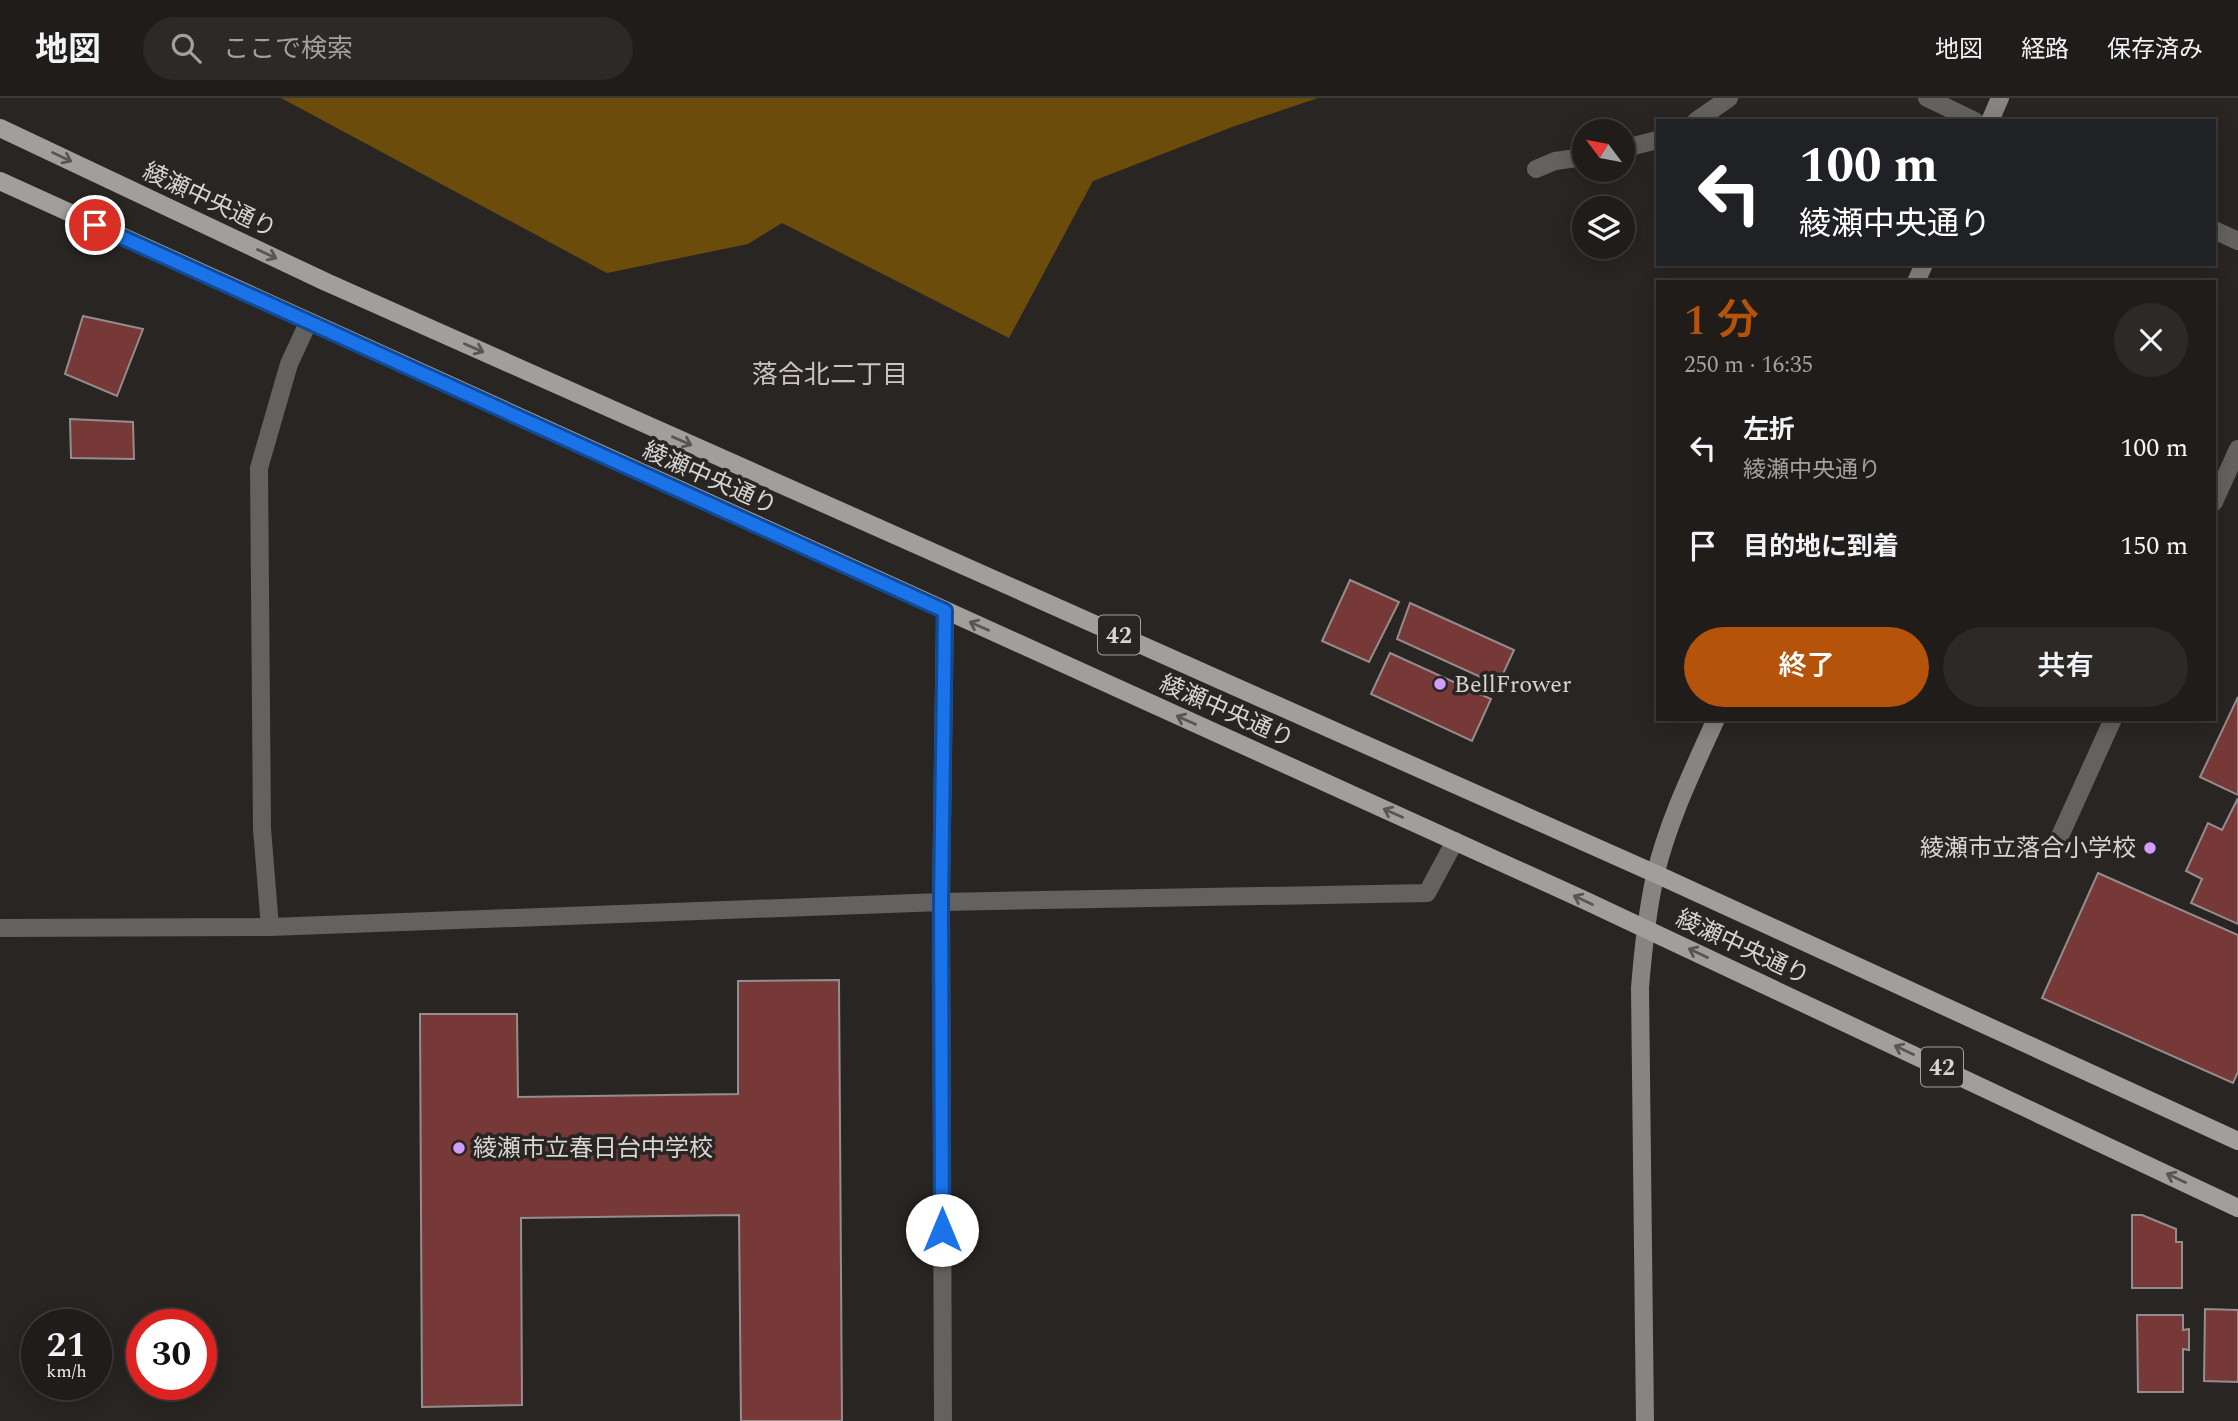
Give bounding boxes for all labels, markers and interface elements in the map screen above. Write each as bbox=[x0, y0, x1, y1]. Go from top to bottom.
search box bbox=[143, 17, 633, 80]
text: 地図 bbox=[35, 25, 101, 75]
icon: search bbox=[167, 29, 205, 67]
text: ここで検索 bbox=[223, 29, 353, 69]
text: 地図 bbox=[1935, 32, 1983, 68]
text: 経路 bbox=[2021, 32, 2069, 68]
text: 保存済み bbox=[2107, 32, 2203, 68]
north arrow bbox=[1572, 119, 1634, 182]
map controls bbox=[1572, 119, 1635, 259]
text: 100 m bbox=[1799, 129, 1938, 204]
icon: left bbox=[1684, 147, 1775, 238]
one-way arrow bbox=[51, 151, 72, 164]
street label: 綾瀬中央通り bbox=[137, 154, 282, 248]
pin bbox=[65, 195, 125, 255]
button: layers bbox=[1572, 196, 1635, 259]
text: 綾瀬中央通り bbox=[1799, 200, 1991, 249]
icon: arrive bbox=[76, 206, 114, 244]
one-way arrow bbox=[256, 248, 277, 262]
text: 1 分 bbox=[1684, 290, 1759, 353]
button: close bbox=[2114, 303, 2188, 377]
one-way arrow bbox=[463, 342, 485, 355]
text: 250 m · 16:35 bbox=[1684, 348, 1813, 383]
district label: 落合北二丁目 bbox=[752, 355, 908, 395]
text: 左折 bbox=[1743, 410, 1795, 450]
text: 100 m bbox=[2120, 428, 2188, 468]
icon: left bbox=[1684, 429, 1722, 467]
street label: 綾瀬中央通り bbox=[636, 433, 783, 525]
one-way arrow bbox=[671, 435, 692, 448]
text: 綾瀬中央通り bbox=[1743, 453, 1881, 488]
text: 150 m bbox=[2120, 526, 2188, 566]
icon: arrive bbox=[1684, 527, 1722, 565]
text: 目的地に到着 bbox=[1743, 527, 1899, 567]
road number: 42 bbox=[1098, 615, 1140, 654]
one-way arrow bbox=[968, 619, 990, 632]
button: 終了 bbox=[1684, 627, 1929, 707]
button: 共有 bbox=[1943, 627, 2188, 707]
street label: 綾瀬中央通り bbox=[1153, 666, 1300, 758]
place label: BellFrower bbox=[1454, 667, 1571, 703]
marker: BellFrower bbox=[1432, 676, 1448, 692]
one-way arrow bbox=[1176, 713, 1197, 726]
one-way arrow bbox=[1383, 806, 1404, 819]
place label: 綾瀬市立落合小学校 bbox=[1920, 831, 2136, 867]
marker: 綾瀬市立落合小学校 bbox=[2142, 840, 2158, 856]
one-way arrow bbox=[1573, 892, 1594, 906]
street label: 綾瀬中央通り bbox=[1670, 901, 1815, 995]
one-way arrow bbox=[1688, 946, 1710, 959]
one-way arrow bbox=[1894, 1042, 1915, 1056]
road number: 42 bbox=[1921, 1048, 1963, 1086]
place label: 綾瀬市立春日台中学校 bbox=[473, 1131, 713, 1167]
marker: 綾瀬市立春日台中学校 bbox=[451, 1140, 467, 1156]
one-way arrow bbox=[2166, 1171, 2187, 1185]
position arrow bbox=[905, 1193, 979, 1267]
speed limit sign: 30 bbox=[126, 1309, 217, 1400]
text: 21 bbox=[47, 1319, 86, 1372]
text: km/h bbox=[46, 1358, 87, 1385]

